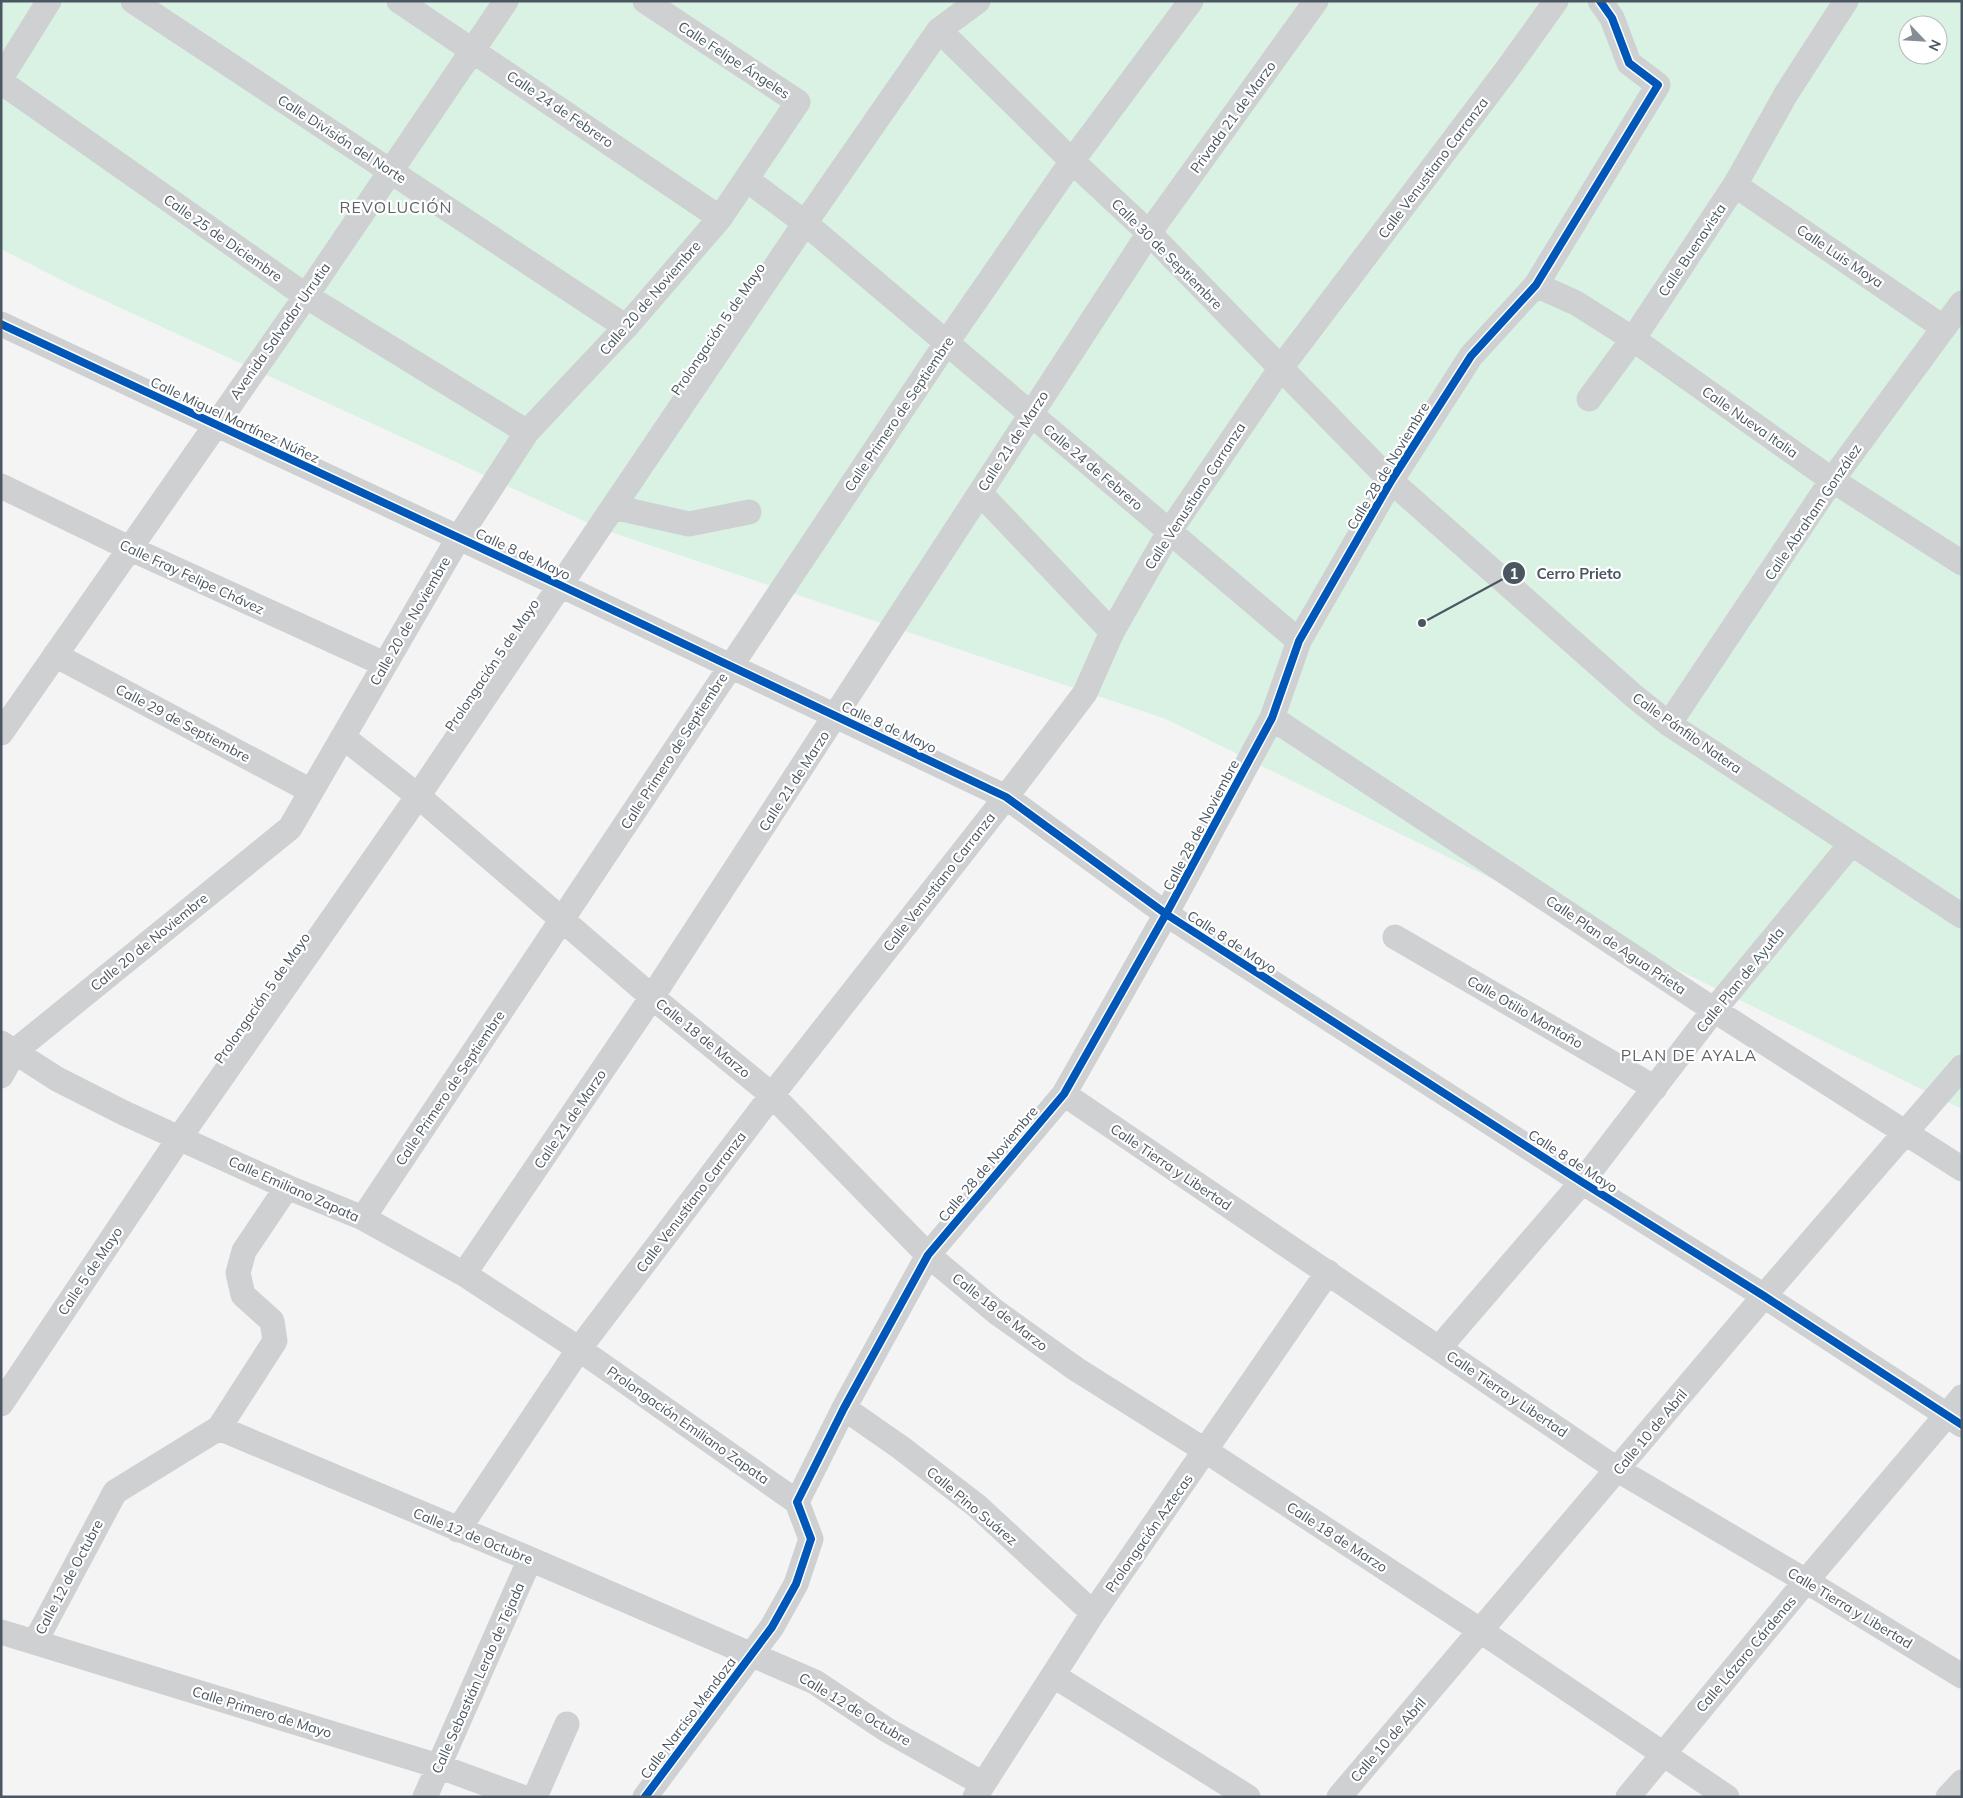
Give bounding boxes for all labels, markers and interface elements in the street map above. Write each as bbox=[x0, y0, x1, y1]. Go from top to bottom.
north arrow bbox=[1898, 15, 1948, 65]
street label: Calle Felipe Ángeles bbox=[675, 17, 793, 103]
text: N bbox=[1924, 37, 1945, 54]
street label: Privada 21 de Marzo bbox=[1186, 57, 1280, 177]
street label: Calle 24 de Febrero bbox=[503, 67, 617, 151]
street label: Calle División del Norte bbox=[274, 91, 410, 187]
street label: Calle Venustiano Carranza bbox=[1374, 94, 1492, 242]
street label: Calle 25 de Diciembre bbox=[160, 190, 286, 286]
street label: Calle 30 de Septiembre bbox=[1108, 195, 1226, 313]
district label: REVOLUCIÓN bbox=[340, 197, 453, 217]
street label: Calle Buenavista bbox=[1654, 200, 1730, 300]
street label: Calle Luis Moya bbox=[1793, 220, 1887, 292]
street label: Calle 20 de Noviembre bbox=[595, 237, 705, 359]
street label: Avenida Salvador Urrutia bbox=[226, 259, 334, 403]
street label: Prolongación 5 de Mayo bbox=[667, 259, 769, 399]
street label: Calle Primero de Septiembre bbox=[840, 333, 958, 495]
street label: Calle Miguel Martínez Núñez bbox=[148, 373, 322, 467]
street label: Calle Nueva Italia bbox=[1699, 382, 1801, 462]
street label: Calle 21 de Marzo bbox=[974, 387, 1052, 495]
street label: Calle 28 de Noviembre bbox=[1343, 399, 1433, 533]
street label: Calle Venustiano Carranza bbox=[1141, 419, 1249, 573]
street label: Calle 24 de Febrero bbox=[1039, 420, 1147, 514]
street label: Calle Abraham González bbox=[1761, 440, 1865, 584]
street label: Calle 8 de Mayo bbox=[472, 524, 574, 584]
street label: Calle Fray Felipe Chávez bbox=[117, 536, 267, 618]
street label: Calle 20 de Noviembre bbox=[366, 553, 454, 689]
callout: Cerro Prieto bbox=[1501, 558, 1631, 588]
text: 1 bbox=[1509, 564, 1519, 583]
text: Cerro Prieto bbox=[1537, 564, 1622, 583]
street label: Prolongación 5 de Mayo bbox=[441, 595, 543, 735]
street label: Calle Primero de Septiembre bbox=[617, 669, 731, 833]
street label: Calle 29 de Septiembre bbox=[113, 680, 253, 766]
street label: Calle Pánfilo Natera bbox=[1629, 689, 1745, 777]
street label: Calle 8 de Mayo bbox=[838, 697, 940, 757]
street label: Calle 21 de Marzo bbox=[755, 727, 833, 835]
street label: Calle 28 de Noviembre bbox=[1159, 756, 1243, 894]
street label: Calle Venustiano Carranza bbox=[879, 809, 999, 955]
street label: Calle 20 de Noviembre bbox=[87, 889, 211, 995]
street label: Calle Plan de Agua Prieta bbox=[1543, 891, 1689, 999]
street label: Calle 8 de Mayo bbox=[1184, 906, 1280, 978]
street label: Calle Plan de Ayutla bbox=[1692, 924, 1788, 1036]
street label: Prolongación 5 de Mayo bbox=[210, 929, 314, 1067]
street label: Calle Otilio Montaño bbox=[1464, 972, 1586, 1052]
street label: Calle 18 de Marzo bbox=[652, 994, 754, 1082]
street label: Calle Primero de Septiembre bbox=[391, 1007, 509, 1169]
district label: PLAN DE AYALA bbox=[1621, 1045, 1757, 1065]
street label: Calle 21 de Marzo bbox=[530, 1066, 610, 1172]
street label: Calle 28 de Noviembre bbox=[934, 1102, 1042, 1226]
street label: Calle Tierra y Libertad bbox=[1107, 1120, 1235, 1214]
street label: Calle 8 de Mayo bbox=[1525, 1125, 1621, 1197]
street label: Calle Venustiano Carranza bbox=[632, 1128, 750, 1276]
street label: Calle Emiliano Zapata bbox=[226, 1152, 362, 1226]
street label: Calle 5 de Mayo bbox=[54, 1223, 126, 1319]
street label: Calle 18 de Marzo bbox=[949, 1269, 1051, 1355]
street label: Calle Tierra y Libertad bbox=[1443, 1347, 1571, 1441]
street label: Prolongación Emiliano Zapata bbox=[603, 1362, 773, 1488]
street label: Calle 10 de Abril bbox=[1609, 1386, 1691, 1478]
street label: Calle Pino Suárez bbox=[923, 1463, 1021, 1549]
street label: Prolongación Aztecas bbox=[1101, 1470, 1197, 1596]
street label: Calle 18 de Marzo bbox=[1283, 1498, 1391, 1576]
street label: Calle 12 de Octubre bbox=[410, 1504, 536, 1568]
street label: Calle 12 de Octubre bbox=[31, 1516, 107, 1638]
street label: Calle Tierra y Libertad bbox=[1784, 1564, 1916, 1652]
street label: Calle Sebastián Lerdo de Tejada bbox=[428, 1580, 528, 1776]
street label: Calle Lázaro Cárdenas bbox=[1692, 1592, 1800, 1716]
street label: Calle Narciso Mendoza bbox=[636, 1653, 740, 1783]
street label: Calle 12 de Octubre bbox=[796, 1668, 914, 1750]
street label: Calle Primero de Mayo bbox=[190, 1682, 334, 1742]
street label: Calle 10 de Abril bbox=[1346, 1694, 1430, 1786]

